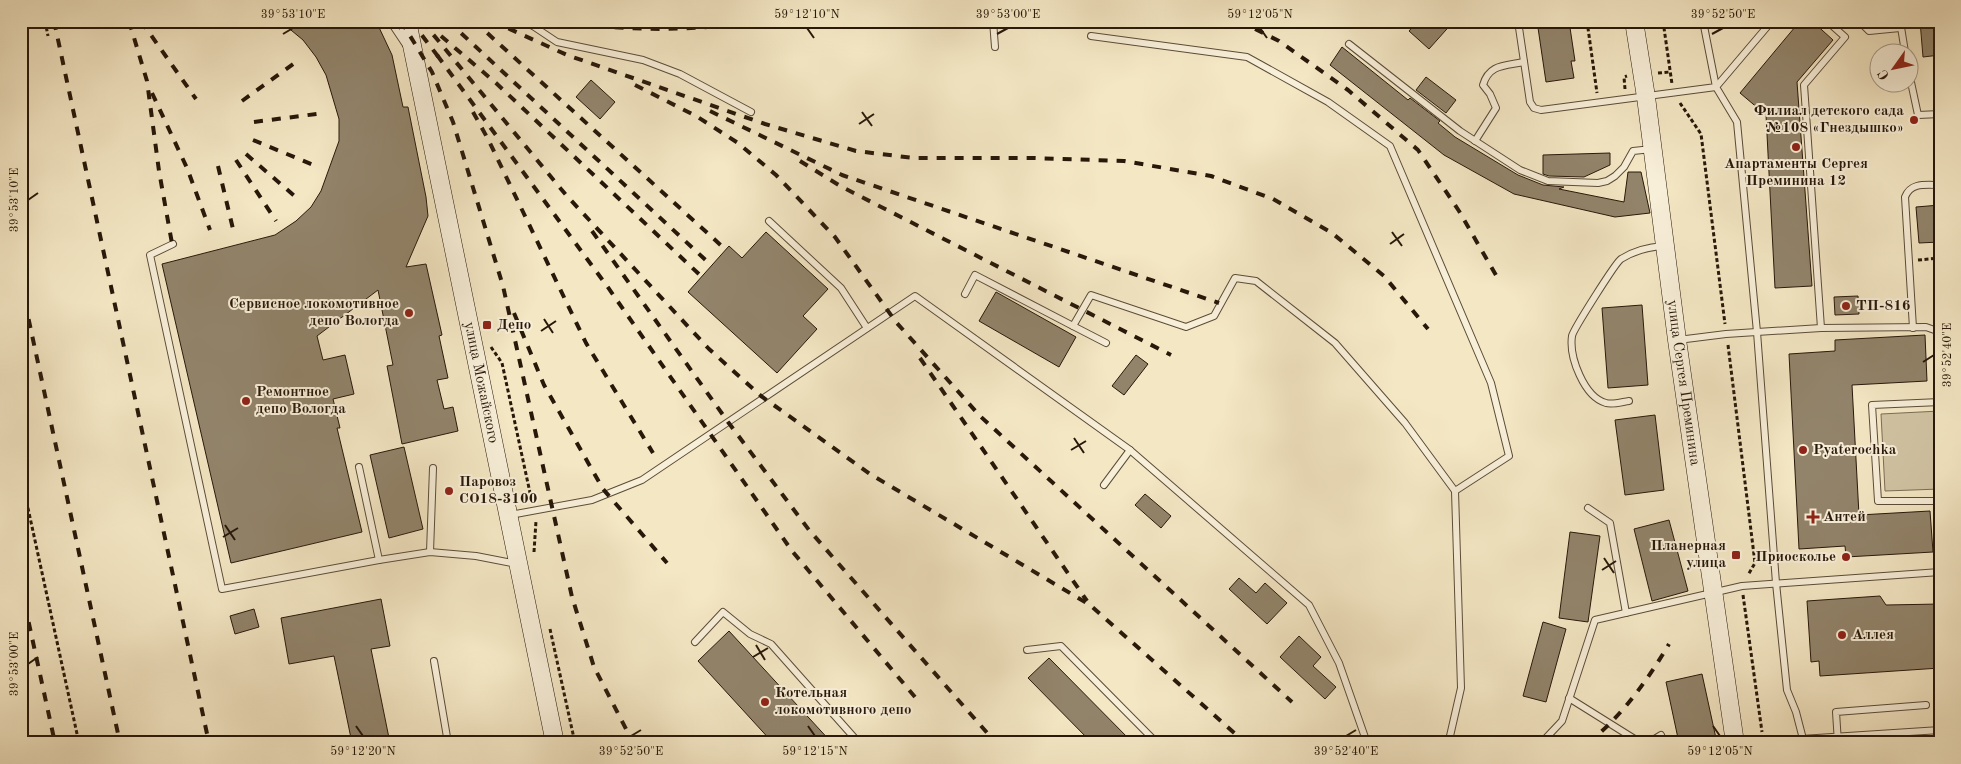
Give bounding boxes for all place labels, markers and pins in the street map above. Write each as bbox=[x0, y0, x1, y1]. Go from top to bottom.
place label: Филиал детского сада №108 «Гнездышко» bbox=[1754, 104, 1904, 136]
marker: Филиал детского сада №108 «Гнездышко» bbox=[1908, 114, 1920, 126]
marker: Апартаменты Сергея Преминина 12 bbox=[1790, 141, 1802, 153]
place label: Апартаменты Сергея Преминина 12 bbox=[1724, 157, 1868, 189]
place label: Сервисное локомотивное депо Вологда bbox=[229, 297, 399, 329]
place label: ТП-816 bbox=[1856, 299, 1911, 314]
marker: ТП-816 bbox=[1840, 300, 1852, 312]
marker: Сервисное локомотивное депо Вологда bbox=[403, 307, 415, 319]
place label: Депо bbox=[497, 318, 531, 333]
marker: Депо bbox=[481, 319, 493, 331]
place label: Ремонтное депо Вологда bbox=[256, 385, 346, 417]
marker: Ремонтное депо Вологда bbox=[240, 395, 252, 407]
place label: Pyaterochka bbox=[1813, 443, 1897, 458]
marker: Pyaterochka bbox=[1797, 444, 1809, 456]
place label: Паровоз СО18-3100 bbox=[459, 475, 537, 507]
marker: Паровоз СО18-3100 bbox=[443, 485, 455, 497]
place label: Антей bbox=[1823, 510, 1866, 525]
marker: Антей bbox=[1807, 511, 1819, 523]
place label: Планерная улица bbox=[1651, 539, 1726, 571]
marker: Планерная улица bbox=[1730, 549, 1742, 561]
place label: Приосколье bbox=[1755, 550, 1836, 565]
marker: Приосколье bbox=[1840, 551, 1852, 563]
place label: Аллея bbox=[1852, 628, 1894, 643]
marker: Аллея bbox=[1836, 629, 1848, 641]
place label: Котельная локомотивного депо bbox=[775, 686, 912, 718]
marker: Котельная локомотивного депо bbox=[759, 696, 771, 708]

